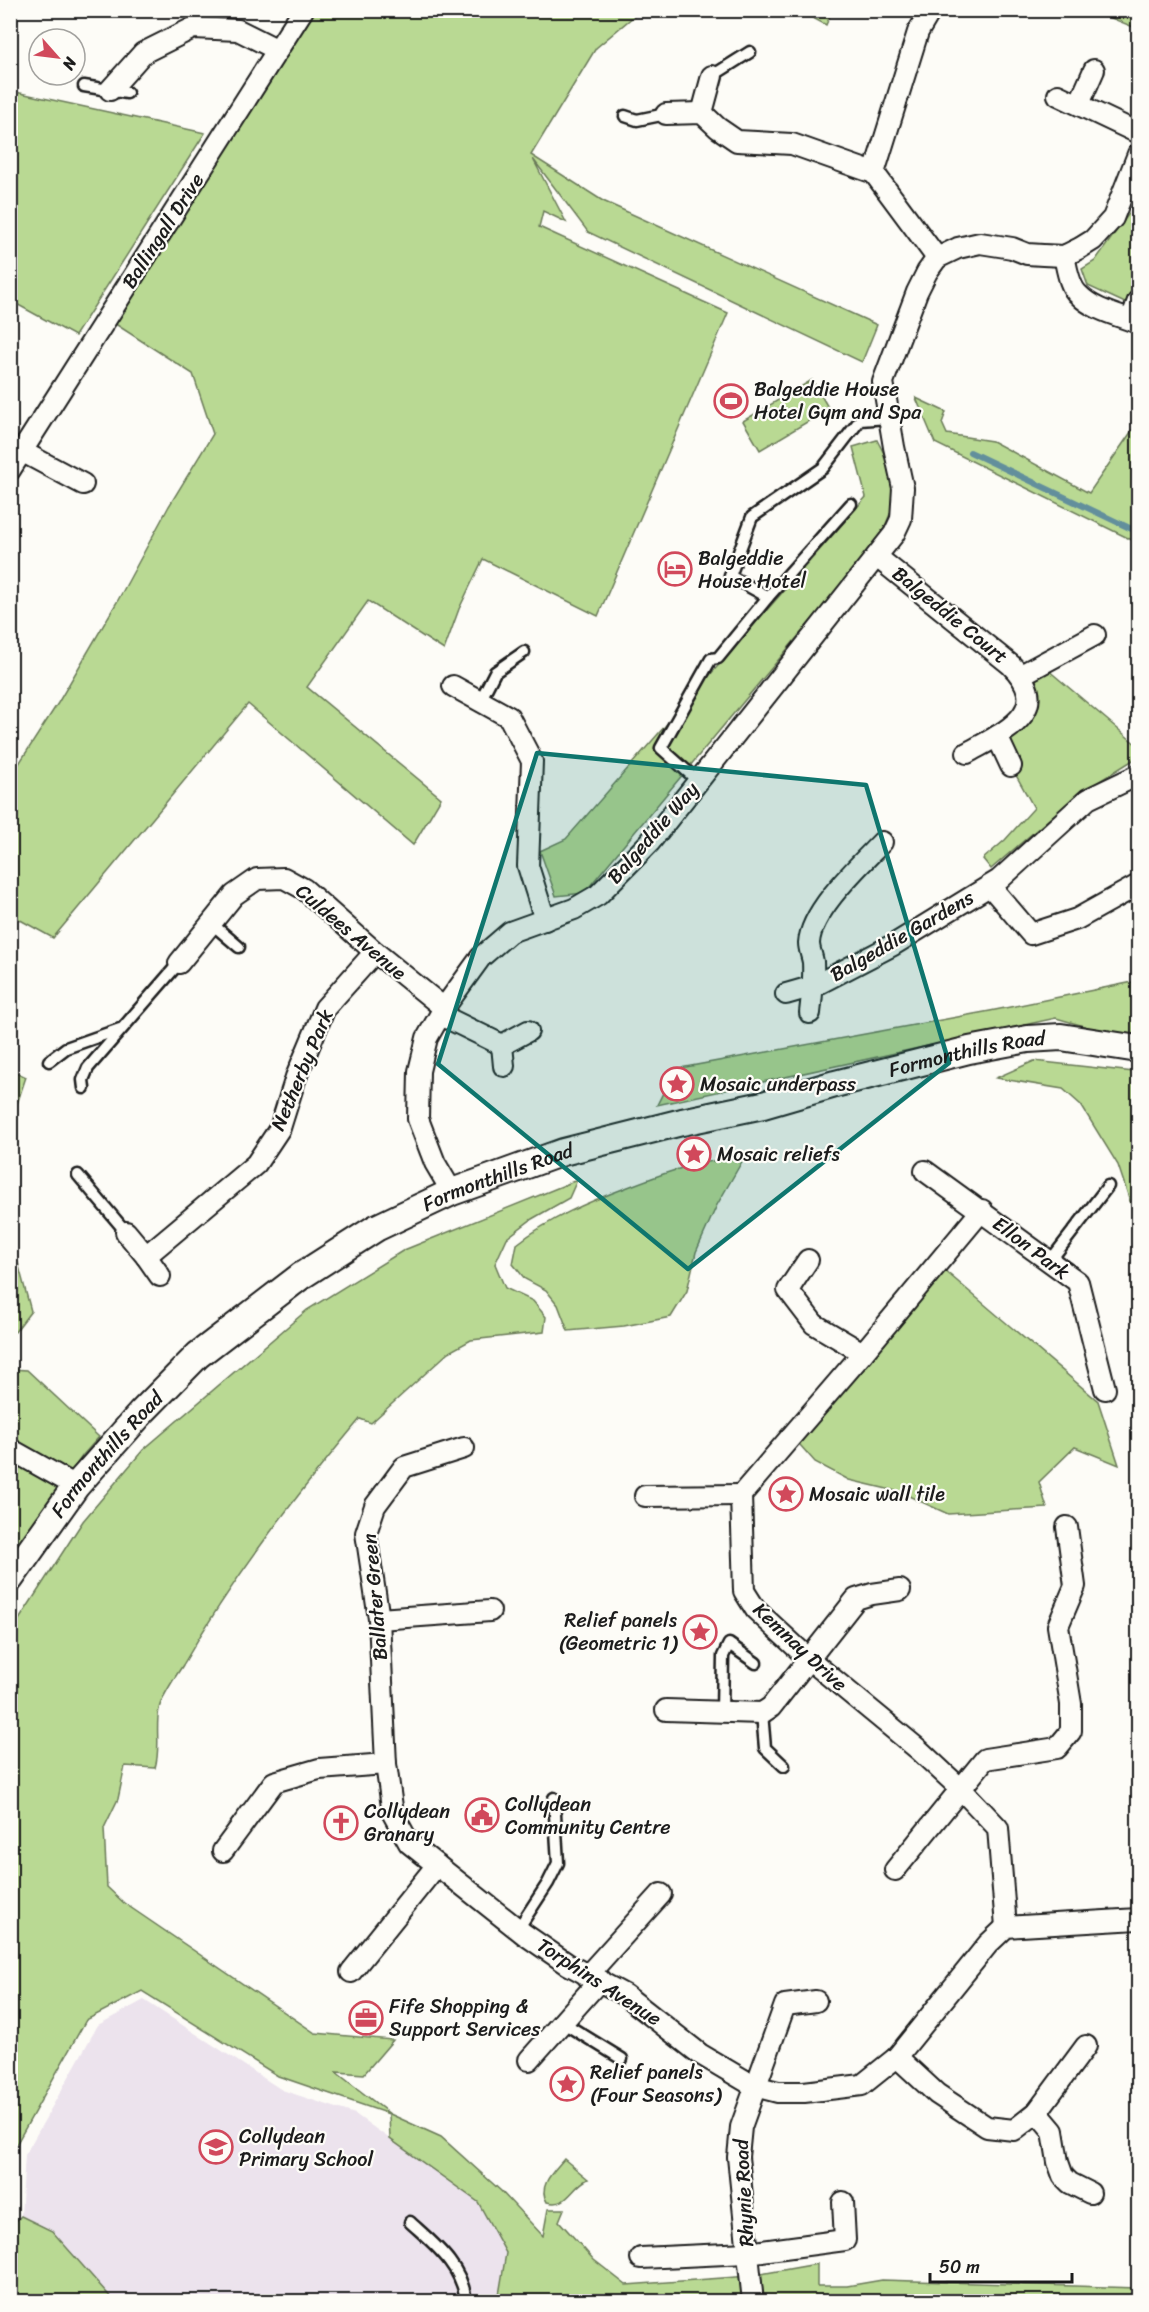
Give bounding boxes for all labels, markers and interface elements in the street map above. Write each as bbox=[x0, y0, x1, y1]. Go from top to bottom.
north arrow bbox=[27, 27, 87, 87]
text: N bbox=[54, 51, 86, 76]
street label: Ballingall Drive bbox=[112, 166, 214, 296]
place label: Balgeddie House Hotel Gym and Spa bbox=[754, 372, 922, 430]
sports icon: Balgeddie House Hotel Gym and Spa bbox=[713, 383, 749, 419]
place label: Balgeddie House Hotel bbox=[698, 541, 806, 599]
hotel icon: Balgeddie House Hotel bbox=[657, 551, 693, 587]
street label: Balgeddie Court bbox=[884, 557, 1016, 673]
street label: Balgeddie Way bbox=[598, 773, 708, 892]
street label: Culdees Avenue bbox=[287, 875, 415, 990]
street label: Balgeddie Gardens bbox=[823, 880, 981, 992]
street label: Netherby Park bbox=[261, 1003, 344, 1136]
street label: Formonthills Road bbox=[885, 1020, 1047, 1087]
place icon: Mosaic underpass bbox=[659, 1066, 695, 1102]
place label: Mosaic underpass bbox=[700, 1067, 857, 1102]
street label: Formonthills Road bbox=[416, 1132, 578, 1221]
place icon: Mosaic reliefs bbox=[676, 1136, 712, 1172]
place label: Mosaic reliefs bbox=[717, 1137, 840, 1172]
street label: Ellon Park bbox=[985, 1207, 1078, 1289]
street label: Formonthills Road bbox=[41, 1381, 173, 1525]
place icon: Mosaic wall tile bbox=[768, 1476, 804, 1512]
place label: Mosaic wall tile bbox=[809, 1477, 945, 1512]
street label: Ballater Green bbox=[352, 1532, 398, 1662]
street label: Kemnay Drive bbox=[744, 1594, 856, 1700]
place label: Relief panels (Geometric 1) bbox=[559, 1603, 678, 1661]
place icon: Relief panels (Geometric 1) bbox=[682, 1614, 718, 1650]
place label: Collydean Community Centre bbox=[505, 1787, 671, 1845]
place label: Collydean Granary bbox=[364, 1794, 450, 1852]
public building icon: Collydean Community Centre bbox=[464, 1797, 500, 1833]
church icon: Collydean Granary bbox=[323, 1805, 359, 1841]
street label: Torphins Avenue bbox=[529, 1928, 669, 2036]
place label: Fife Shopping & Support Services bbox=[389, 1989, 541, 2047]
office icon: Fife Shopping & Support Services bbox=[348, 2000, 384, 2036]
place label: Relief panels (Four Seasons) bbox=[590, 2055, 722, 2113]
place icon: Relief panels (Four Seasons) bbox=[549, 2066, 585, 2102]
place label: Collydean Primary School bbox=[239, 2119, 374, 2177]
school or university icon: Collydean Primary School bbox=[198, 2129, 234, 2165]
street label: Rhynie Road bbox=[724, 2137, 764, 2248]
scale bar bbox=[930, 2246, 1072, 2284]
text: 50 m bbox=[939, 2251, 980, 2283]

